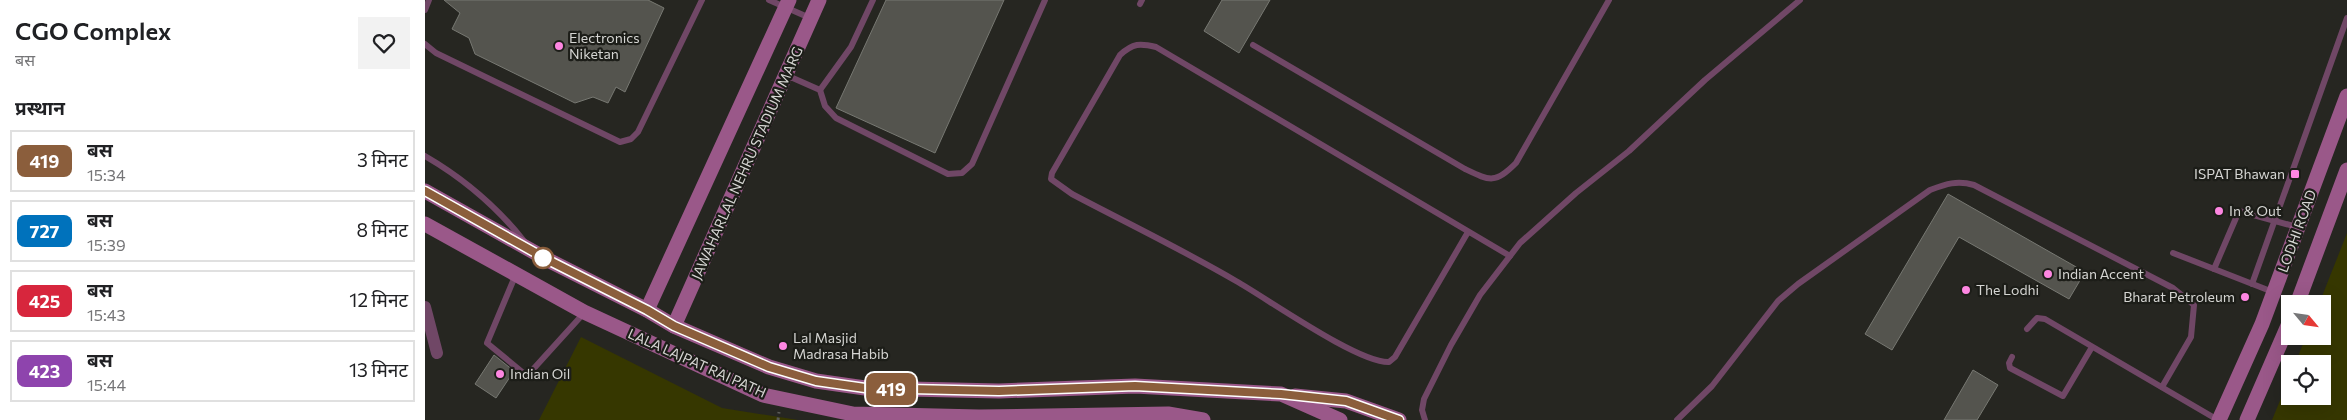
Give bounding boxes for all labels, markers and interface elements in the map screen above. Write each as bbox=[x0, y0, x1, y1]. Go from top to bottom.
text: CGO Complex bbox=[15, 16, 171, 45]
button: heart bbox=[358, 17, 410, 69]
place label: Electronics Niketan bbox=[569, 29, 640, 62]
marker: Electronics Niketan bbox=[553, 40, 565, 52]
street label: JAWAHARLAL NEHRU STADIUM MARG bbox=[687, 44, 806, 282]
text: बस bbox=[15, 50, 35, 69]
text: प्रस्थान bbox=[15, 96, 65, 119]
text: बस bbox=[87, 138, 113, 161]
text: 3 मिनट bbox=[357, 148, 408, 171]
text: 419 bbox=[30, 150, 59, 172]
text: 15:34 bbox=[87, 165, 126, 184]
place label: ISPAT Bhawan bbox=[2194, 165, 2285, 182]
marker: ISPAT Bhawan bbox=[2289, 168, 2301, 180]
street label: LODHI ROAD bbox=[2274, 187, 2319, 274]
place label: In & Out bbox=[2229, 202, 2282, 219]
marker: In & Out bbox=[2213, 205, 2225, 217]
text: बस bbox=[87, 208, 113, 231]
text: 8 मिनट bbox=[356, 218, 408, 241]
text: 727 bbox=[30, 220, 59, 242]
text: 15:39 bbox=[87, 235, 126, 254]
unlabelled marker bbox=[532, 247, 554, 269]
place label: Indian Accent bbox=[2058, 265, 2144, 282]
marker: Indian Accent bbox=[2042, 268, 2054, 280]
text: बस bbox=[87, 278, 113, 301]
place label: The Lodhi bbox=[1976, 281, 2039, 298]
marker: The Lodhi bbox=[1960, 284, 1972, 296]
text: 12 मिनट bbox=[349, 288, 408, 311]
place label: Bharat Petroleum bbox=[2123, 288, 2235, 305]
text: 425 bbox=[29, 290, 60, 312]
marker: Bharat Petroleum bbox=[2239, 291, 2251, 303]
north arrow bbox=[2281, 295, 2331, 345]
map controls bbox=[2281, 295, 2331, 405]
text: 15:43 bbox=[87, 305, 126, 324]
street label: LALA LAJPAT RAI PATH bbox=[625, 324, 769, 401]
place label: Lal Masjid Madrasa Habib bbox=[793, 329, 889, 362]
marker: Lal Masjid Madrasa Habib bbox=[777, 340, 789, 352]
text: बस bbox=[87, 348, 113, 371]
button: locate bbox=[2281, 355, 2331, 405]
text: 13 मिनट bbox=[349, 358, 408, 381]
text: 423 bbox=[29, 360, 60, 382]
place label: Indian Oil bbox=[510, 365, 570, 382]
marker: Indian Oil bbox=[494, 368, 506, 380]
line badge: 419 bbox=[862, 373, 920, 405]
text: 15:44 bbox=[87, 375, 126, 394]
text: 419 bbox=[876, 378, 906, 400]

